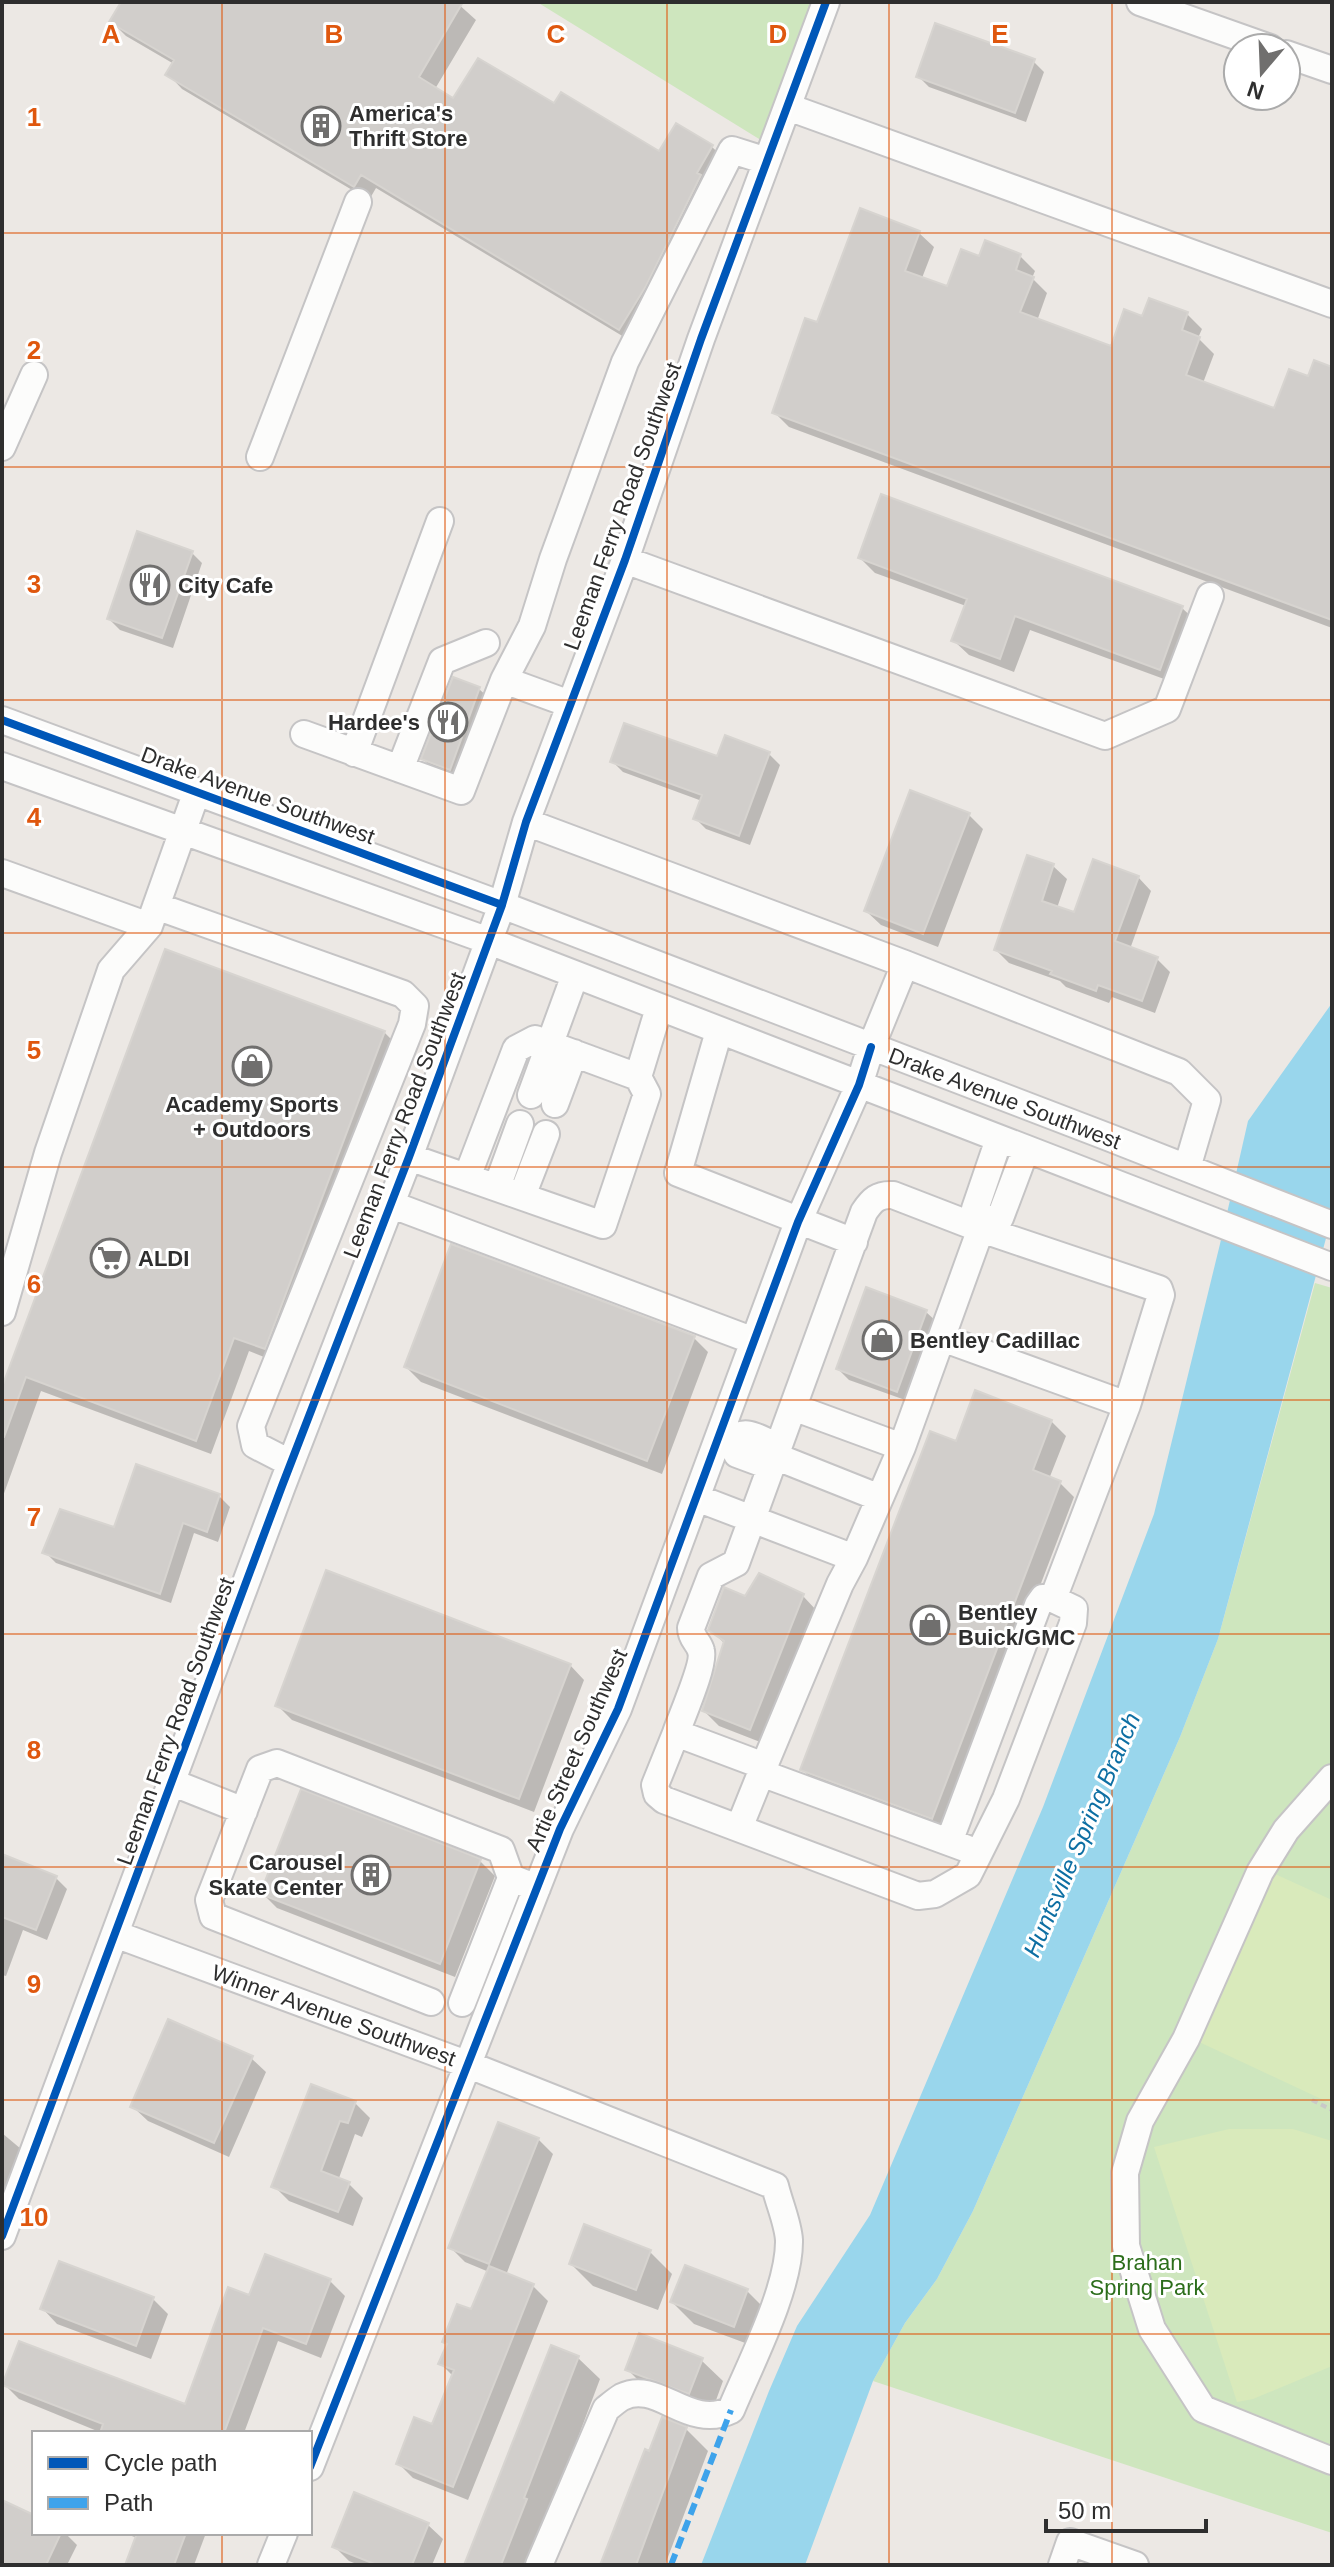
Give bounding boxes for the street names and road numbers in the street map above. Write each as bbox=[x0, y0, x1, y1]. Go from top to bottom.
street label: Leeman Ferry Road Southwest bbox=[559, 359, 686, 654]
street label: Drake Avenue Southwest bbox=[138, 742, 378, 849]
street label: Leeman Ferry Road Southwest bbox=[338, 969, 471, 1262]
street label: Drake Avenue Southwest bbox=[885, 1043, 1124, 1154]
street label: Leeman Ferry Road Southwest bbox=[112, 1574, 239, 1869]
street label: Artie Street Southwest bbox=[521, 1645, 632, 1855]
street label: Winner Avenue Southwest bbox=[209, 1960, 459, 2071]

